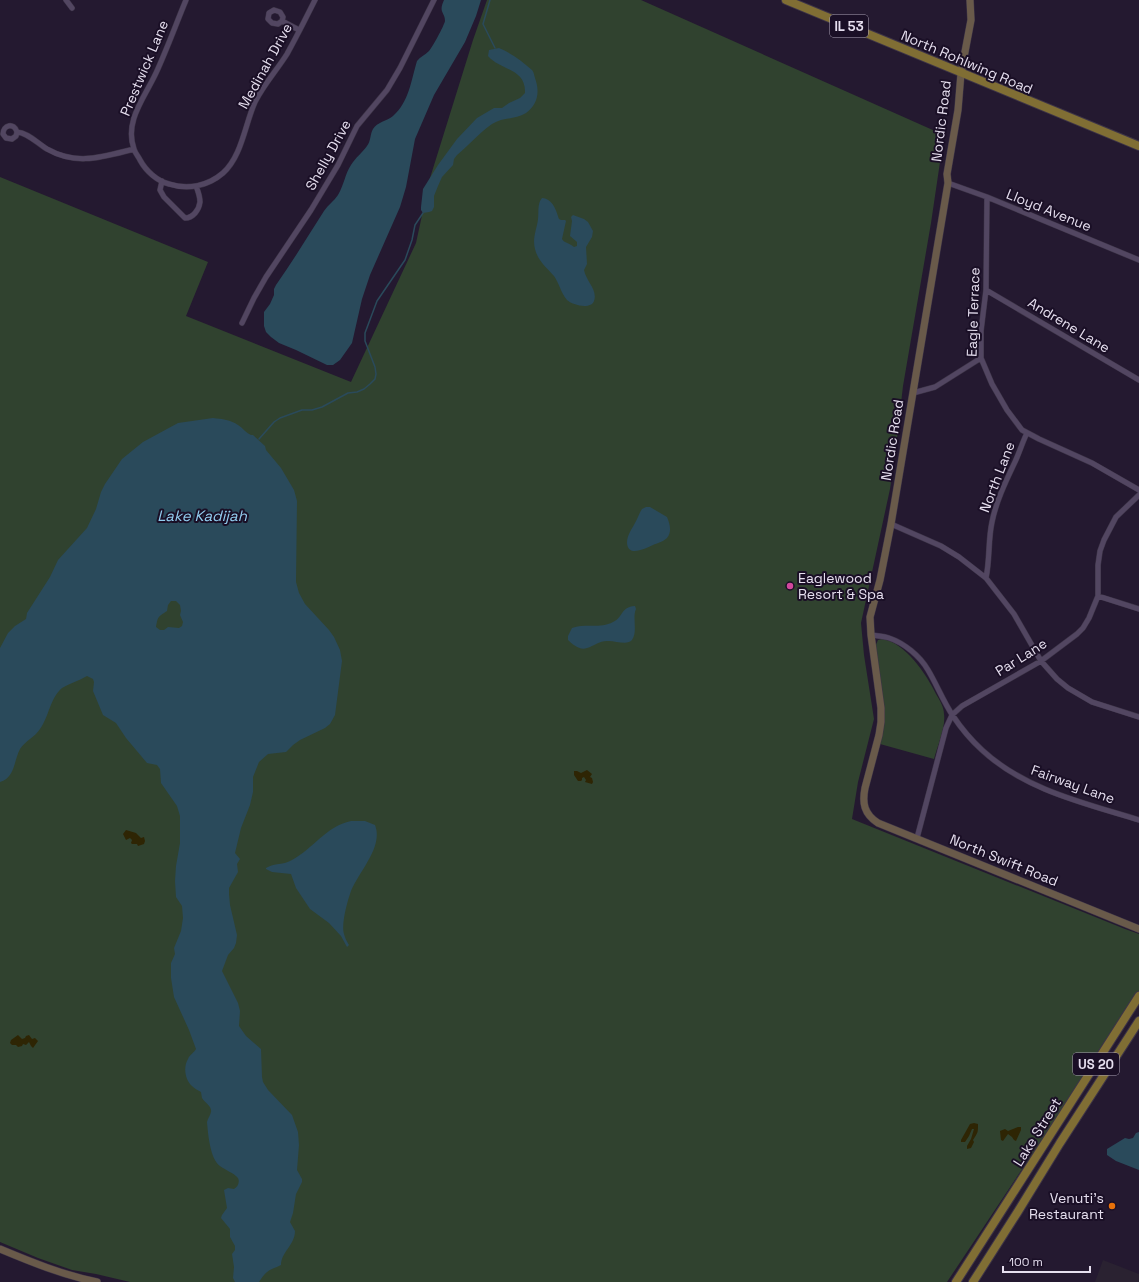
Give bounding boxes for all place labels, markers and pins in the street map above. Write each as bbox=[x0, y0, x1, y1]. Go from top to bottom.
place label: Eaglewood Resort & Spa bbox=[798, 569, 884, 603]
marker: Eaglewood Resort & Spa bbox=[785, 581, 795, 591]
place label: Venuti's Restaurant bbox=[1029, 1189, 1104, 1223]
marker: Venuti's Restaurant bbox=[1107, 1201, 1117, 1211]

